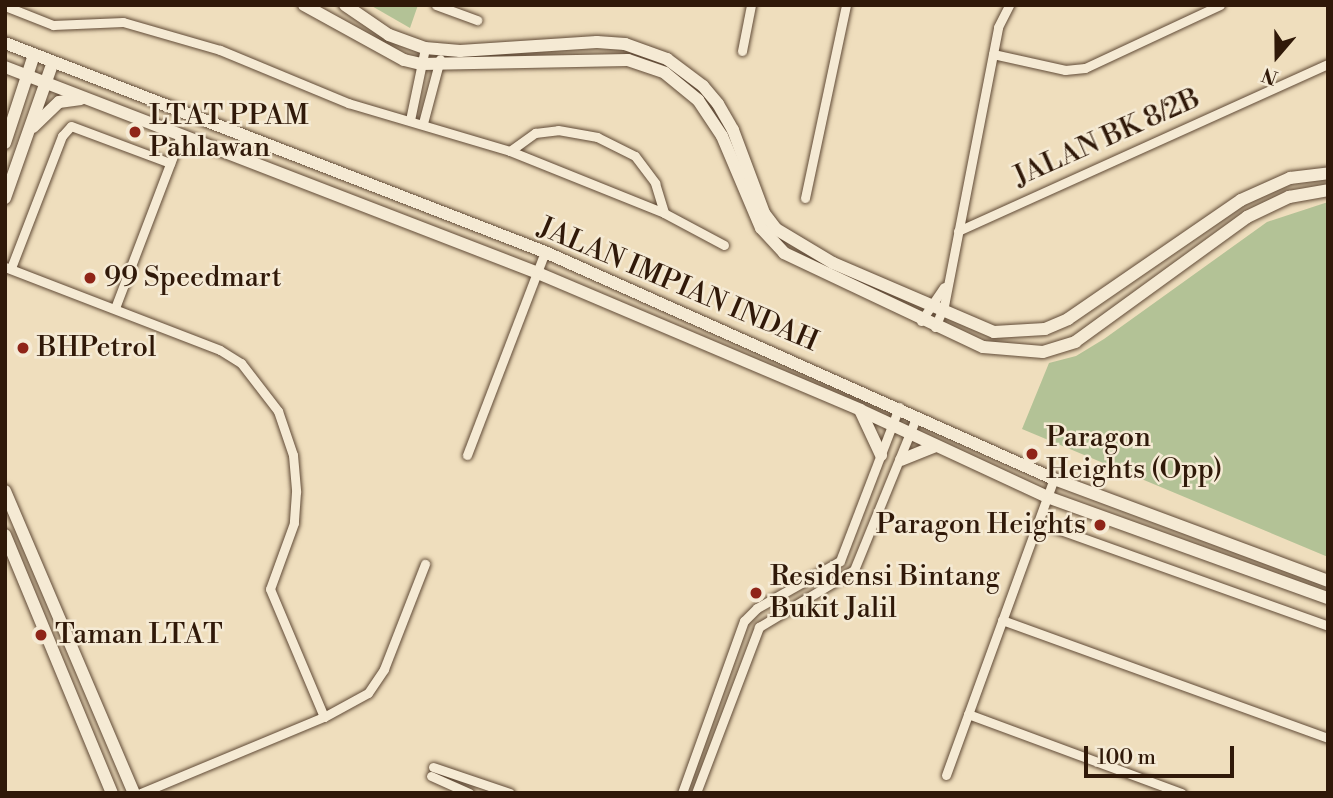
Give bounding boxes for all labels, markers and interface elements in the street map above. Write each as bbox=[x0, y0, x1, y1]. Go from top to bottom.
north arrow bbox=[1242, 21, 1312, 91]
text: N bbox=[1259, 62, 1281, 90]
street label: JALAN BK 8/2B bbox=[1009, 82, 1205, 194]
place label: LTAT PPAM Pahlawan bbox=[149, 99, 309, 165]
marker: LTAT PPAM Pahlawan bbox=[127, 124, 143, 140]
street label: JALAN IMPIAN INDAH bbox=[533, 211, 823, 359]
place label: 99 Speedmart bbox=[104, 261, 282, 295]
marker: 99 Speedmart bbox=[82, 270, 98, 286]
place label: BHPetrol bbox=[37, 331, 156, 365]
marker: BHPetrol bbox=[15, 340, 31, 356]
place label: Paragon Heights (Opp) bbox=[1046, 421, 1223, 487]
marker: Paragon Heights (Opp) bbox=[1024, 446, 1040, 462]
place label: Paragon Heights bbox=[876, 508, 1086, 542]
marker: Paragon Heights bbox=[1092, 517, 1108, 533]
place label: Residensi Bintang Bukit Jalil bbox=[770, 560, 1000, 626]
marker: Residensi Bintang Bukit Jalil bbox=[748, 585, 764, 601]
place label: Taman LTAT bbox=[55, 618, 223, 652]
marker: Taman LTAT bbox=[33, 627, 49, 643]
scale bar bbox=[1088, 732, 1238, 776]
text: 100 m bbox=[1097, 745, 1156, 771]

